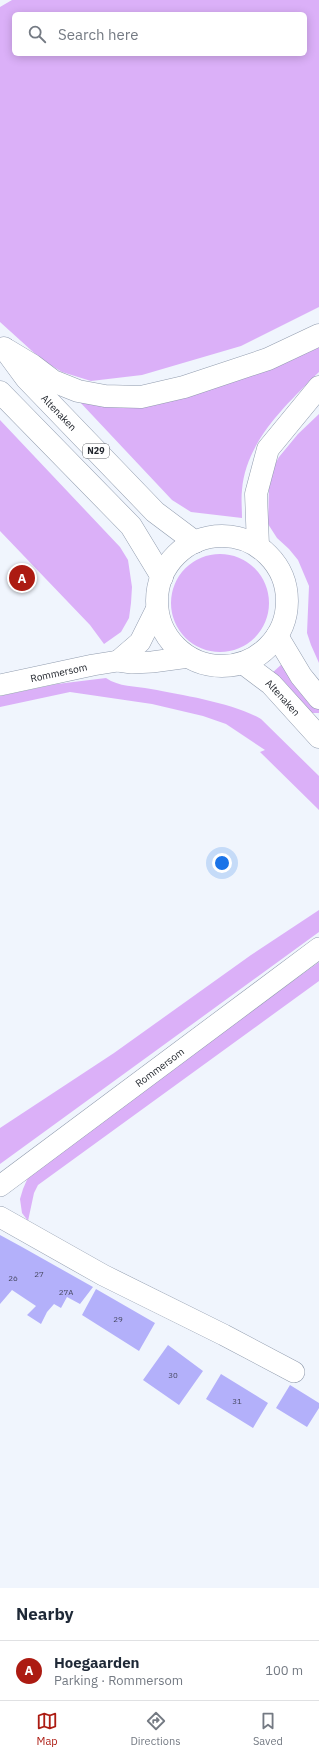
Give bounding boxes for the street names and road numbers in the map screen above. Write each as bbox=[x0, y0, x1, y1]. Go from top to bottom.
street label: Altenaken bbox=[38, 392, 79, 434]
road number: N29 bbox=[83, 444, 109, 458]
street label: Rommersom bbox=[29, 660, 88, 685]
street label: Altenaken bbox=[263, 676, 303, 719]
street label: Rommersom bbox=[133, 1045, 187, 1090]

